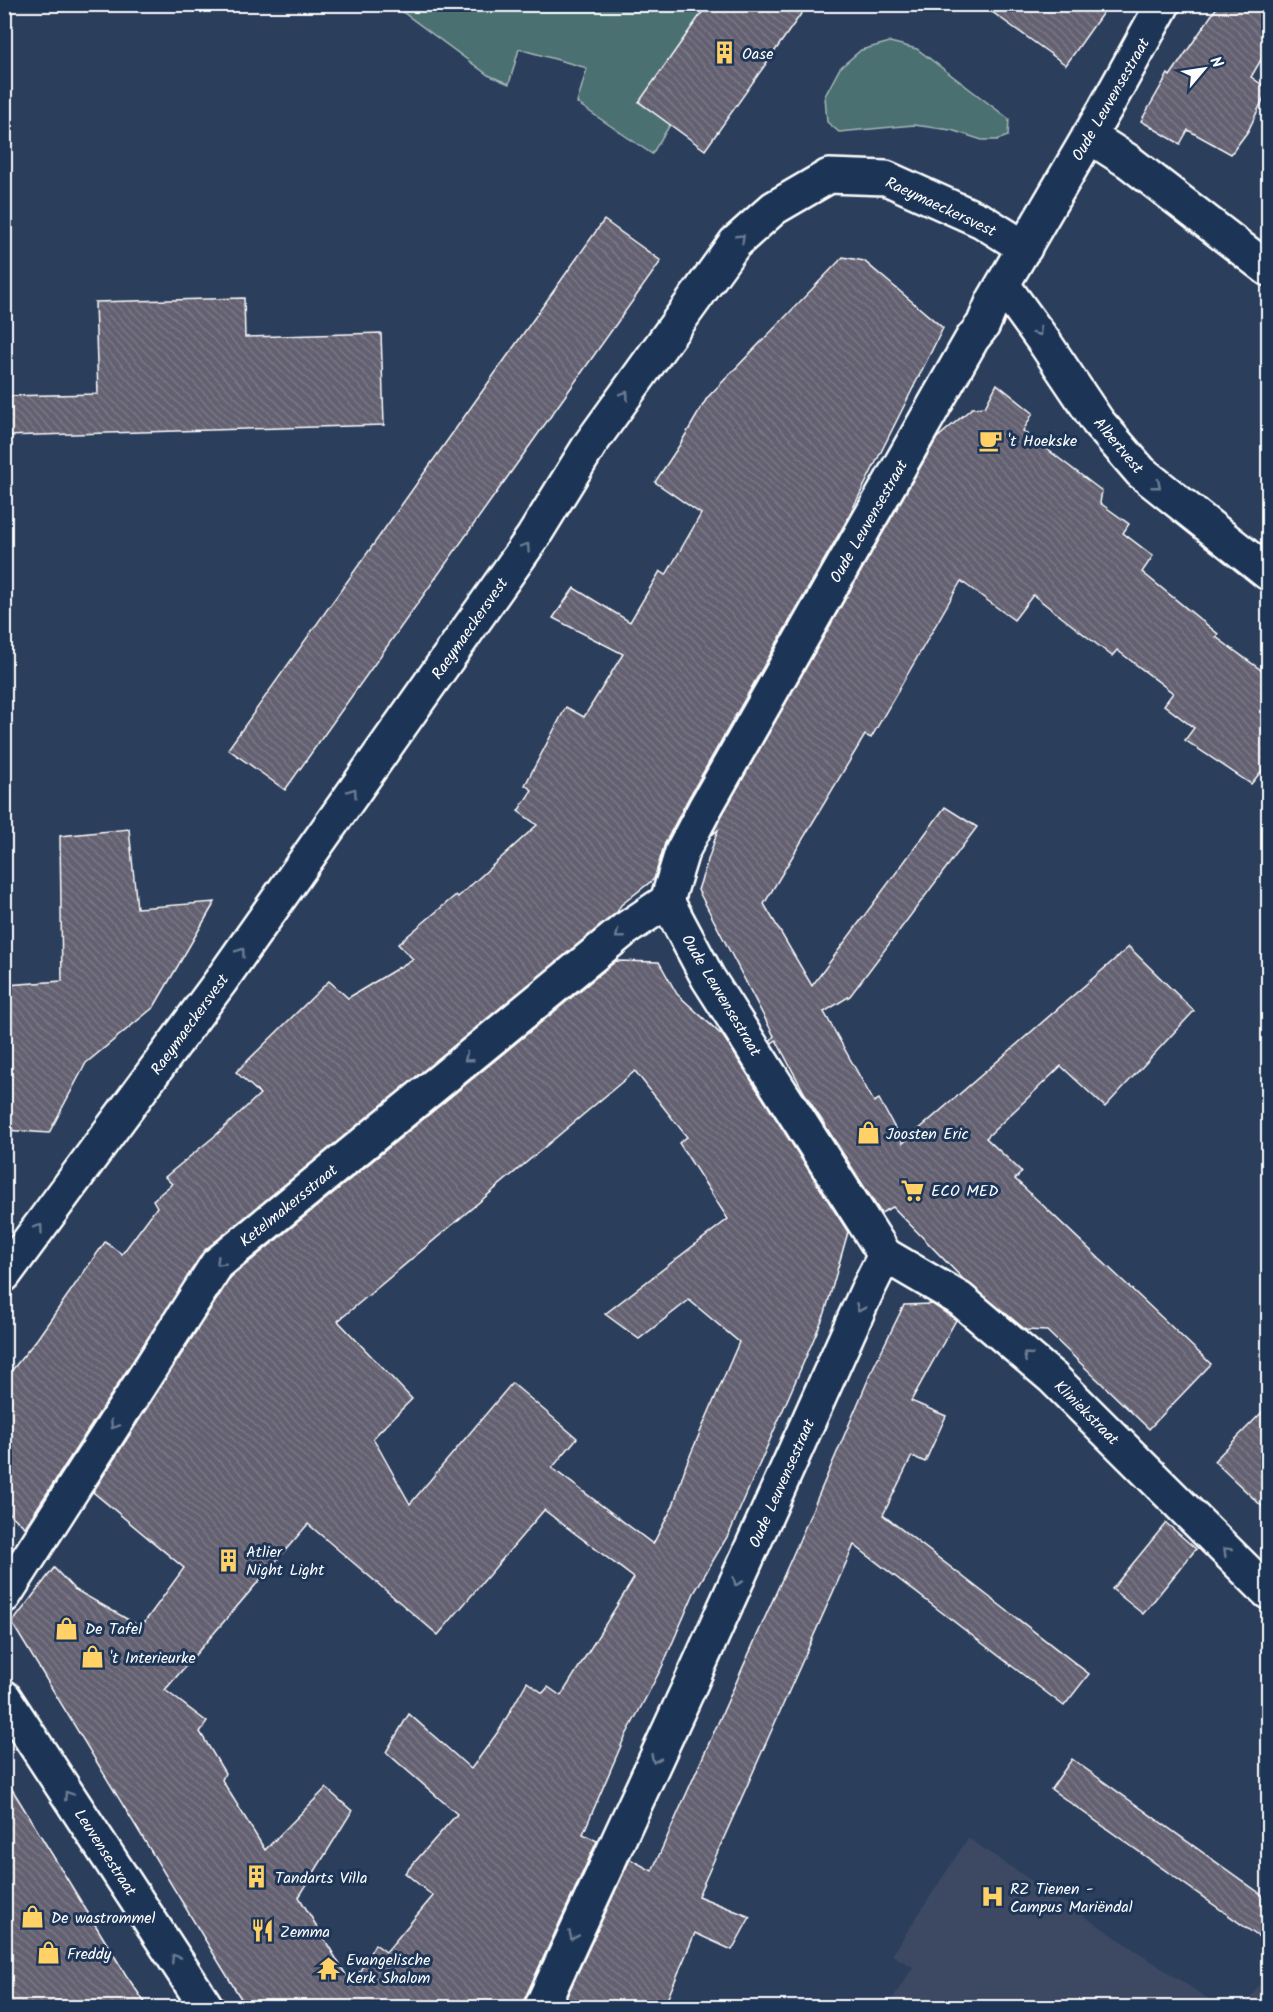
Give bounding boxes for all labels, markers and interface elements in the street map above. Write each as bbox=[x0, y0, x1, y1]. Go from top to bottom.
street label: Oude Leuvensestraat bbox=[1066, 33, 1157, 166]
north arrow bbox=[1174, 39, 1234, 99]
building icon: Oase bbox=[711, 40, 737, 66]
place label: Oase bbox=[742, 42, 773, 67]
text: N bbox=[1202, 52, 1229, 73]
street label: Raeymaeckersvest bbox=[881, 171, 1001, 244]
one-way arrow bbox=[733, 235, 744, 246]
one-way arrow bbox=[1030, 326, 1041, 337]
one-way arrow bbox=[618, 391, 629, 402]
street label: Albertvest bbox=[1087, 412, 1150, 481]
cafe icon: 't Hoekske bbox=[977, 427, 1003, 453]
place label: 't Hoekske bbox=[1008, 429, 1077, 454]
street label: Oude Leuvensestraat bbox=[824, 455, 915, 588]
one-way arrow bbox=[1150, 478, 1161, 489]
one-way arrow bbox=[519, 543, 530, 554]
street label: Raeymaeckersvest bbox=[426, 572, 515, 685]
one-way arrow bbox=[346, 788, 357, 799]
one-way arrow bbox=[615, 927, 626, 938]
street label: Oude Leuvensestraat bbox=[674, 930, 768, 1062]
one-way arrow bbox=[234, 948, 245, 959]
street label: Raeymaeckersvest bbox=[145, 968, 236, 1081]
one-way arrow bbox=[464, 1051, 475, 1062]
shop icon: Joosten Eric bbox=[855, 1120, 881, 1146]
place label: Joosten Eric bbox=[886, 1122, 969, 1147]
street label: Ketelmakersstraat bbox=[234, 1158, 344, 1254]
supermarket icon: ECO MED bbox=[900, 1177, 926, 1203]
place label: ECO MED bbox=[931, 1179, 998, 1204]
one-way arrow bbox=[32, 1223, 43, 1234]
one-way arrow bbox=[217, 1255, 227, 1266]
one-way arrow bbox=[855, 1302, 867, 1313]
one-way arrow bbox=[1023, 1353, 1034, 1364]
street label: Kliniekstraat bbox=[1047, 1375, 1125, 1452]
street label: Oude Leuvensestraat bbox=[743, 1414, 822, 1552]
one-way arrow bbox=[109, 1419, 121, 1429]
place label: Atlier Night Light bbox=[246, 1540, 325, 1583]
building icon: Atlier Night Light bbox=[215, 1547, 241, 1573]
one-way arrow bbox=[1223, 1548, 1234, 1558]
one-way arrow bbox=[732, 1575, 744, 1586]
shop icon: De Tafel bbox=[54, 1615, 80, 1641]
place label: De Tafel bbox=[85, 1617, 142, 1642]
shop icon: 't Interieurke bbox=[79, 1644, 105, 1670]
place label: 't Interieurke bbox=[110, 1646, 196, 1671]
one-way arrow bbox=[651, 1752, 663, 1763]
one-way arrow bbox=[64, 1791, 76, 1801]
street label: Leuvensestraat bbox=[67, 1804, 143, 1902]
building icon: Tandarts Villa bbox=[244, 1864, 270, 1890]
place label: Tandarts Villa bbox=[275, 1866, 367, 1891]
place label: RZ Tienen - Campus Mariëndal bbox=[1010, 1877, 1133, 1920]
hospital icon: RZ Tienen - Campus Mariëndal bbox=[979, 1884, 1005, 1910]
shop icon: De wastrommel bbox=[20, 1904, 46, 1930]
place label: De wastrommel bbox=[51, 1906, 155, 1931]
restaurant icon: Zemma bbox=[249, 1918, 275, 1944]
place label: Zemma bbox=[280, 1920, 330, 1945]
one-way arrow bbox=[568, 1929, 580, 1940]
shop icon: Freddy bbox=[36, 1940, 62, 1966]
place label: Freddy bbox=[67, 1942, 112, 1967]
place label: Evangelische Kerk Shalom bbox=[346, 1948, 431, 1991]
one-way arrow bbox=[171, 1954, 182, 1965]
temple icon: Evangelische Kerk Shalom bbox=[315, 1955, 341, 1981]

